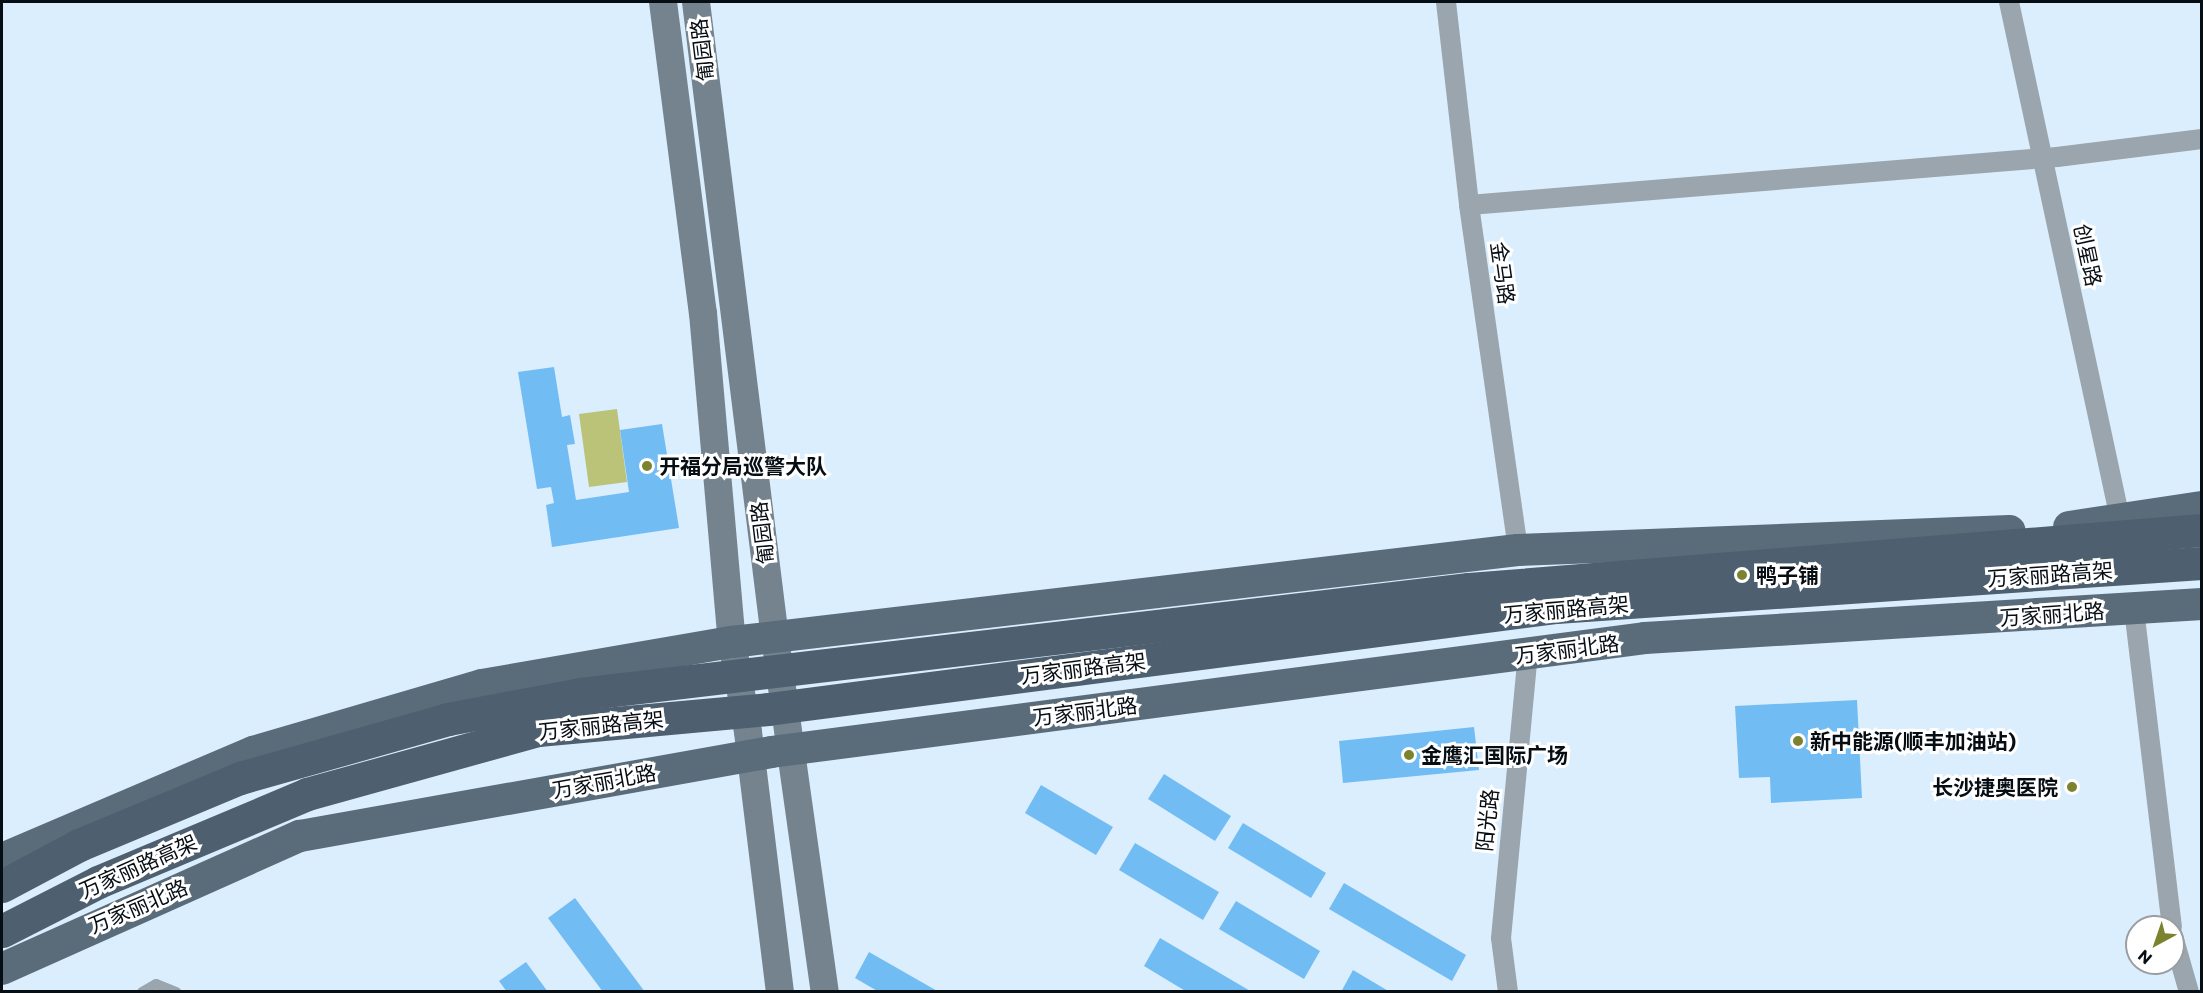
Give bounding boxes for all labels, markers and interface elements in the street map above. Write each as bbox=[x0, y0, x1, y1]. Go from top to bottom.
street label: 匍园路 bbox=[686, 17, 718, 83]
street label: 创星路 bbox=[2069, 222, 2107, 288]
street label: 金马路 bbox=[1486, 240, 1520, 306]
place label: 开福分局巡警大队 bbox=[659, 453, 827, 479]
marker: 开福分局巡警大队 bbox=[640, 459, 654, 473]
street label: 匍园路 bbox=[746, 500, 778, 566]
street label: 万家丽路高架 bbox=[1986, 557, 2114, 591]
place label: 鸭子铺 bbox=[1756, 562, 1819, 588]
marker: 鸭子铺 bbox=[1733, 566, 1751, 584]
street label: 万家丽路高架 bbox=[1502, 591, 1630, 627]
street label: 万家丽北路 bbox=[1999, 598, 2105, 630]
street label: 万家丽北路 bbox=[1513, 630, 1621, 668]
street label: 万家丽路高架 bbox=[1019, 648, 1147, 688]
street label: 万家丽北路 bbox=[1031, 692, 1139, 730]
street label: 万家丽路高架 bbox=[537, 706, 665, 744]
place label: 新中能源(顺丰加油站) bbox=[1810, 728, 2016, 754]
marker: 新中能源(顺丰加油站) bbox=[1791, 734, 1805, 748]
place label: 金鹰汇国际广场 bbox=[1421, 742, 1568, 768]
marker: 金鹰汇国际广场 bbox=[1402, 748, 1416, 762]
street label: 万家丽北路 bbox=[550, 759, 658, 803]
place label: 长沙捷奥医院 bbox=[1932, 774, 2058, 800]
marker: 长沙捷奥医院 bbox=[2063, 778, 2081, 796]
street label: 阳光路 bbox=[1471, 787, 1503, 853]
street label: 万家丽路高架 bbox=[75, 829, 201, 903]
street label: 万家丽北路 bbox=[85, 874, 191, 938]
north arrow bbox=[2125, 915, 2185, 975]
text: N bbox=[2134, 947, 2155, 969]

